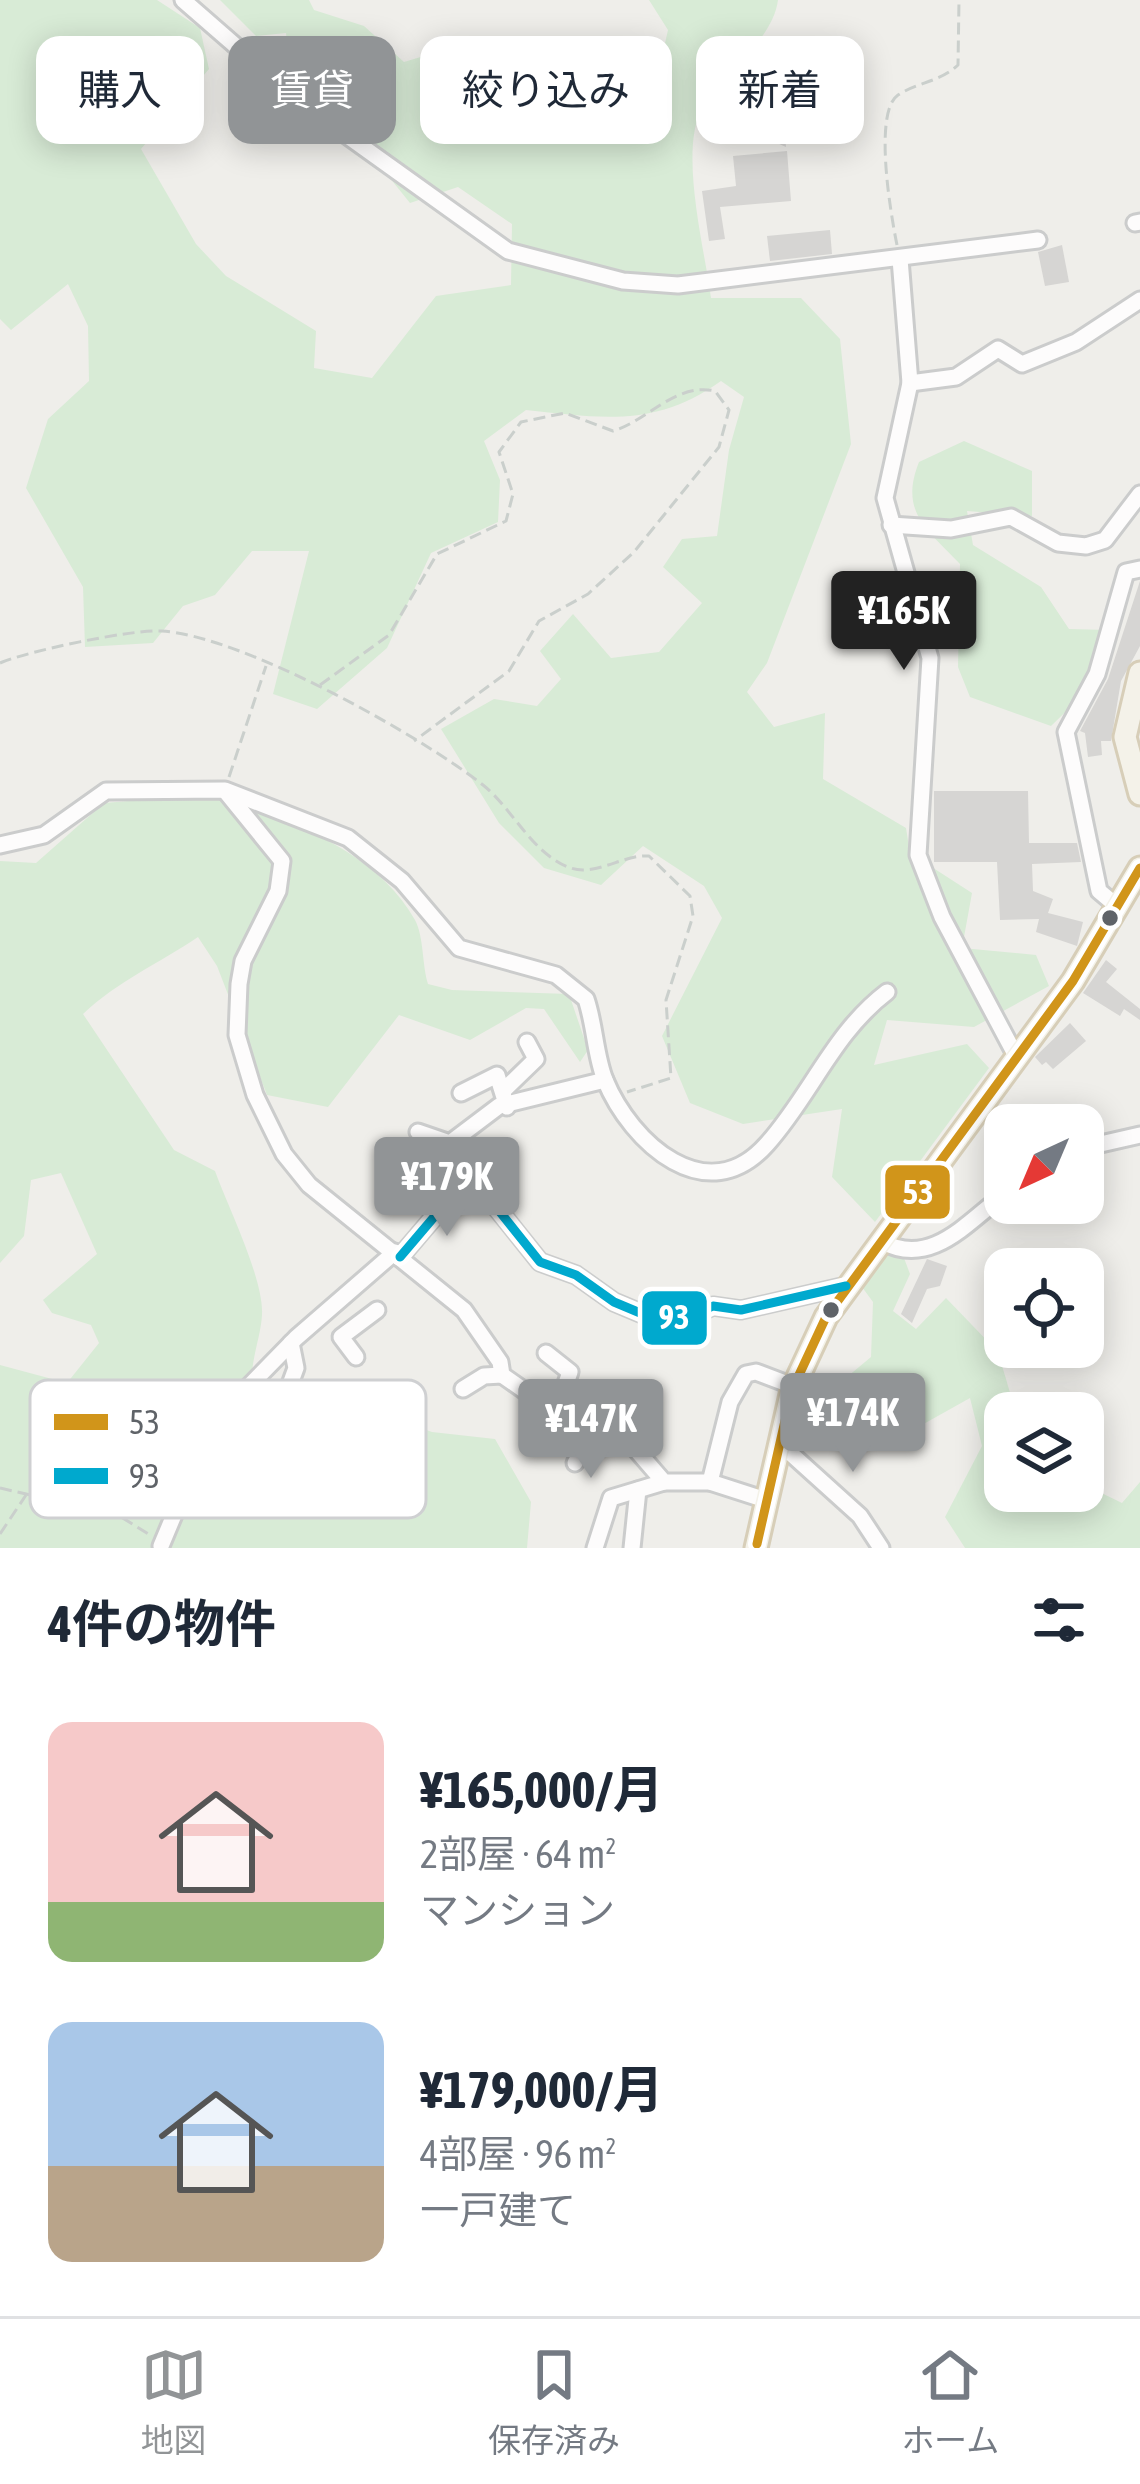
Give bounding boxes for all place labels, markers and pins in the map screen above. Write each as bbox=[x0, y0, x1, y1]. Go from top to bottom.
pin: ¥165K bbox=[820, 571, 988, 673]
unlabelled marker bbox=[1099, 907, 1121, 929]
pin: ¥179K bbox=[363, 1137, 531, 1239]
unlabelled marker bbox=[820, 1299, 842, 1321]
pin: ¥174K bbox=[769, 1373, 937, 1475]
pin: ¥147K bbox=[507, 1379, 675, 1481]

